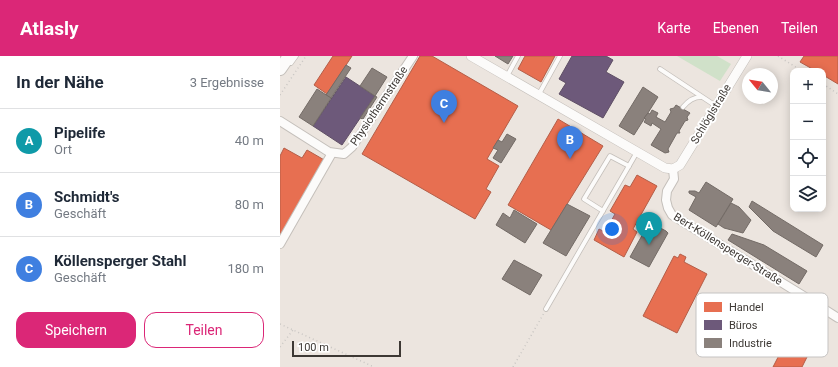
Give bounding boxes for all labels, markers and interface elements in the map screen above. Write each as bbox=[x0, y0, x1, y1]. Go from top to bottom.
text: Atlasly bbox=[20, 17, 79, 40]
text: Karte bbox=[657, 20, 691, 36]
text: Ebenen bbox=[713, 20, 759, 36]
text: Teilen bbox=[781, 20, 818, 36]
street label: Physiothermstraße bbox=[348, 64, 410, 148]
north arrow bbox=[742, 68, 778, 104]
map controls bbox=[790, 68, 826, 212]
button: + bbox=[790, 68, 826, 104]
text: In der Nähe bbox=[16, 72, 104, 92]
text: 3 Ergebnisse bbox=[190, 75, 264, 90]
street label: Schlöglstraße bbox=[688, 82, 734, 146]
pin: C bbox=[431, 90, 457, 123]
button: − bbox=[790, 104, 826, 140]
text: Pipelife bbox=[54, 124, 105, 142]
pin: B bbox=[557, 126, 583, 159]
text: A bbox=[25, 133, 33, 148]
text: 40 m bbox=[235, 133, 264, 148]
button: locate bbox=[790, 140, 826, 176]
text: Ort bbox=[54, 142, 72, 157]
button: layers bbox=[790, 176, 826, 212]
text: Schmidt's bbox=[54, 188, 119, 206]
text: B bbox=[25, 197, 33, 212]
text: 80 m bbox=[235, 197, 264, 212]
text: Geschäft bbox=[54, 206, 106, 221]
street label: Bert-Köllensperger-Straße bbox=[671, 210, 785, 288]
pin: A bbox=[636, 212, 662, 245]
your location bbox=[602, 219, 622, 239]
text: Köllensperger Stahl bbox=[54, 252, 186, 270]
text: C bbox=[25, 261, 33, 276]
text: 180 m bbox=[227, 261, 264, 276]
text: Geschäft bbox=[54, 270, 106, 285]
legend bbox=[696, 293, 828, 357]
text: Handel bbox=[729, 301, 764, 314]
button: Speichern bbox=[16, 312, 136, 348]
button: Teilen bbox=[144, 312, 264, 348]
text: Büros bbox=[729, 319, 758, 332]
text: Industrie bbox=[729, 337, 772, 350]
scale bar bbox=[292, 339, 401, 358]
text: 100 m bbox=[298, 341, 329, 354]

